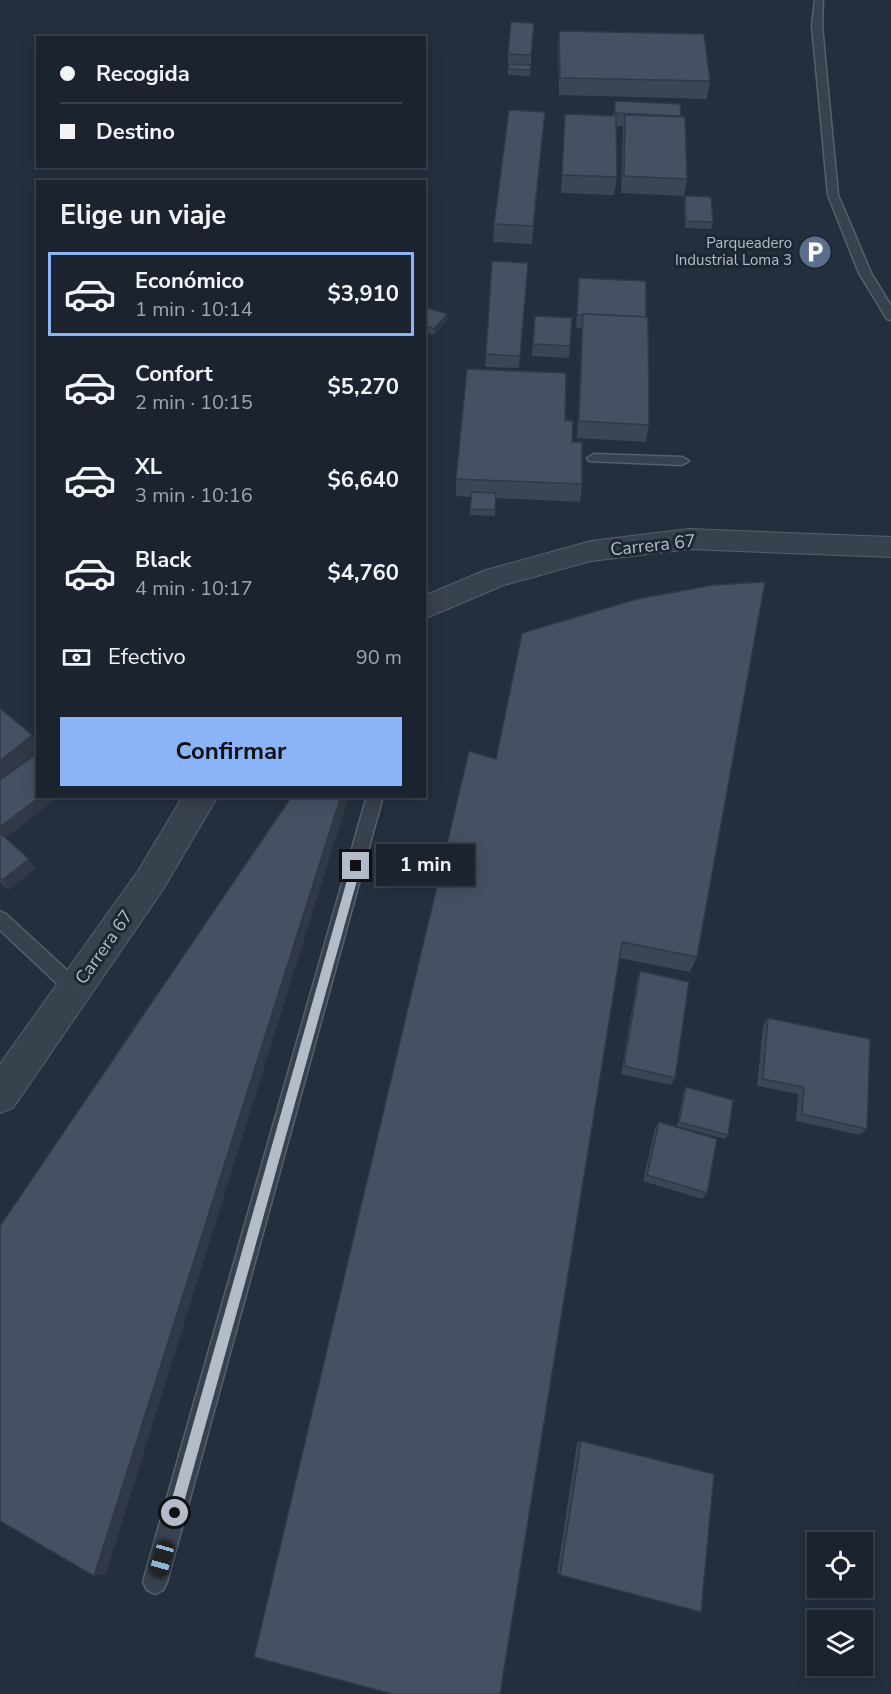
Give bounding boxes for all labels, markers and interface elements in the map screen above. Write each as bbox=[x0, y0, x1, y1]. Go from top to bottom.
text: Recogida bbox=[96, 59, 190, 89]
text: Destino bbox=[96, 117, 175, 147]
text: Elige un viaje bbox=[60, 197, 226, 234]
place label: Parqueadero Industrial Loma 3 bbox=[675, 233, 792, 270]
parking icon: Parqueadero Industrial Loma 3 bbox=[797, 234, 833, 270]
text: Económico bbox=[135, 266, 244, 296]
icon: car bbox=[63, 267, 117, 321]
text: $3,910 bbox=[328, 279, 399, 309]
text: 1 min · 10:14 bbox=[135, 296, 253, 323]
text: Confort bbox=[135, 359, 213, 389]
icon: car bbox=[63, 360, 117, 414]
text: $5,270 bbox=[328, 372, 399, 402]
text: 2 min · 10:15 bbox=[135, 389, 253, 416]
text: XL bbox=[135, 452, 162, 482]
icon: car bbox=[63, 453, 117, 507]
text: $6,640 bbox=[328, 465, 399, 495]
text: 3 min · 10:16 bbox=[135, 482, 253, 509]
street label: Carrera 67 bbox=[609, 529, 697, 561]
text: Black bbox=[135, 545, 191, 575]
icon: car bbox=[63, 546, 117, 600]
text: $4,760 bbox=[328, 558, 399, 588]
text: 4 min · 10:17 bbox=[135, 575, 253, 602]
icon: cash bbox=[60, 641, 93, 674]
text: Efectivo bbox=[108, 642, 186, 672]
text: 90 m bbox=[356, 644, 402, 671]
button: Confirmar bbox=[60, 717, 402, 786]
callout: 1 min bbox=[377, 845, 476, 887]
text: 1 min bbox=[400, 851, 451, 878]
route end bbox=[342, 852, 369, 879]
street label: Carrera 67 bbox=[70, 905, 138, 989]
route start bbox=[161, 1499, 188, 1526]
map controls bbox=[807, 1532, 873, 1676]
button: locate bbox=[807, 1532, 873, 1598]
car bbox=[148, 1539, 176, 1579]
button: layers bbox=[807, 1610, 873, 1676]

